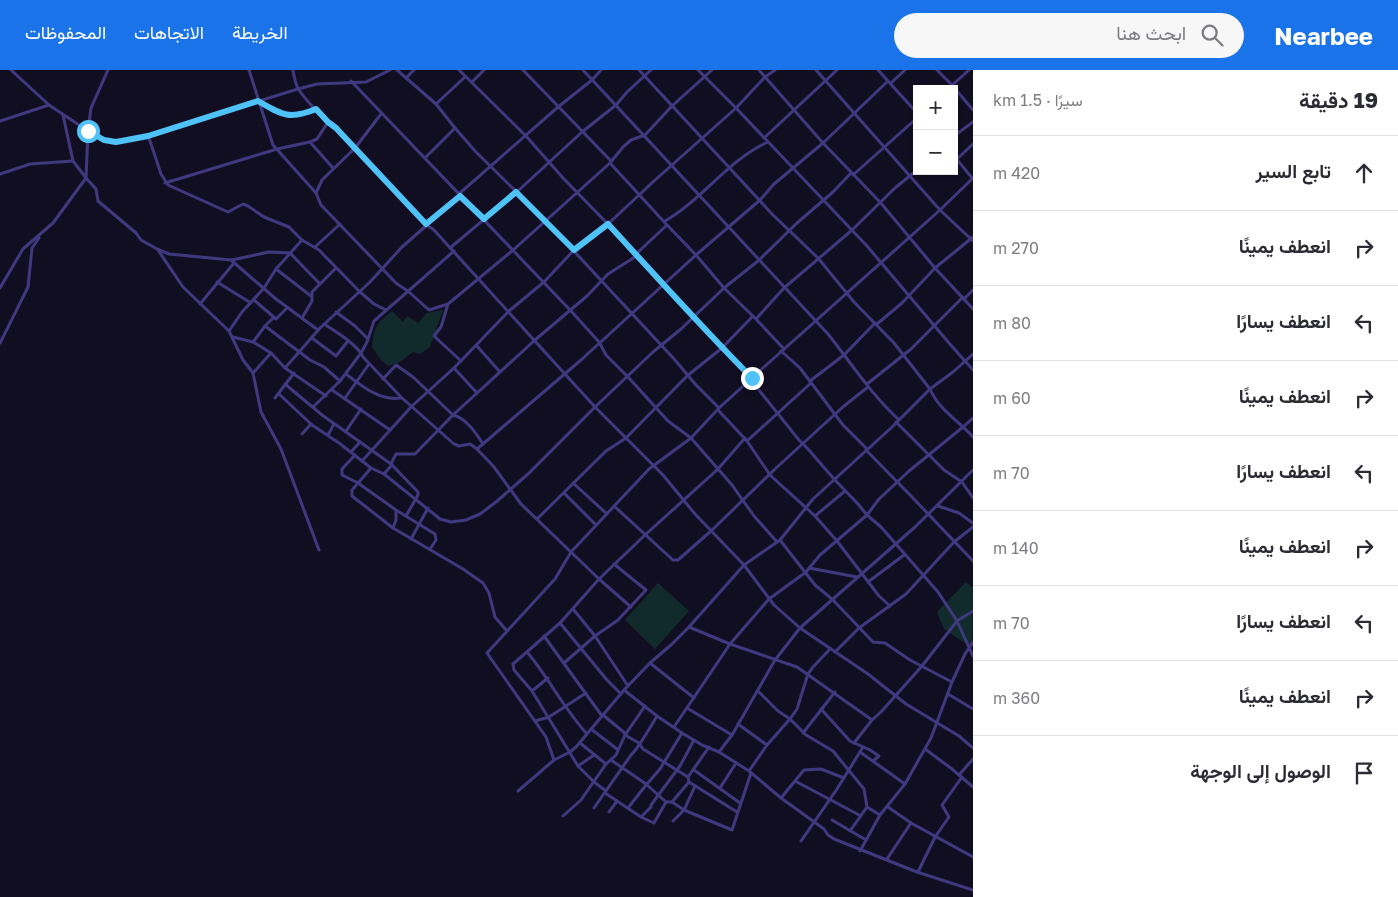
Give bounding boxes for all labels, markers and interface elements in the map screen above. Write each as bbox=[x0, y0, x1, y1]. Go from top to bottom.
search box bbox=[894, 13, 1244, 58]
text: المحفوظات bbox=[25, 21, 106, 43]
text: الاتجاهات bbox=[134, 21, 204, 43]
text: الخريطة bbox=[232, 21, 288, 43]
text: ابحث هنا bbox=[1116, 21, 1186, 44]
icon: search bbox=[1198, 21, 1226, 49]
text: Nearbee bbox=[1274, 21, 1373, 50]
map controls bbox=[913, 85, 958, 175]
button: + bbox=[913, 85, 958, 130]
text: 19 دقيقة bbox=[1299, 87, 1378, 113]
text: سيرًا · 1.5 km bbox=[993, 90, 1083, 110]
route start bbox=[77, 120, 100, 143]
button: − bbox=[913, 130, 958, 175]
text: تابع السير bbox=[1255, 159, 1331, 182]
icon: ahead bbox=[1350, 159, 1378, 187]
text: 420 m bbox=[993, 163, 1040, 183]
text: انعطف يمينًا bbox=[1239, 234, 1331, 257]
icon: right bbox=[1350, 234, 1378, 262]
text: 270 m bbox=[993, 238, 1039, 258]
text: انعطف يسارًا bbox=[1236, 309, 1331, 332]
icon: left bbox=[1350, 309, 1378, 337]
text: 80 m bbox=[993, 313, 1031, 333]
route end bbox=[741, 367, 764, 390]
text: انعطف يمينًا bbox=[1239, 384, 1331, 407]
icon: right bbox=[1350, 384, 1378, 412]
text: 60 m bbox=[993, 388, 1031, 408]
text: انعطف يسارًا bbox=[1236, 459, 1331, 482]
icon: left bbox=[1350, 459, 1378, 487]
text: 70 m bbox=[993, 463, 1030, 483]
text: انعطف يمينًا bbox=[1239, 534, 1331, 557]
icon: right bbox=[1350, 534, 1378, 562]
text: 140 m bbox=[993, 538, 1039, 558]
text: انعطف يسارًا bbox=[1236, 609, 1331, 632]
icon: left bbox=[1350, 609, 1378, 637]
text: 70 m bbox=[993, 613, 1030, 633]
text: انعطف يمينًا bbox=[1239, 684, 1331, 707]
icon: right bbox=[1350, 684, 1378, 712]
text: 360 m bbox=[993, 688, 1040, 708]
text: الوصول إلى الوجهة bbox=[1190, 759, 1331, 782]
icon: arrive bbox=[1350, 759, 1378, 787]

